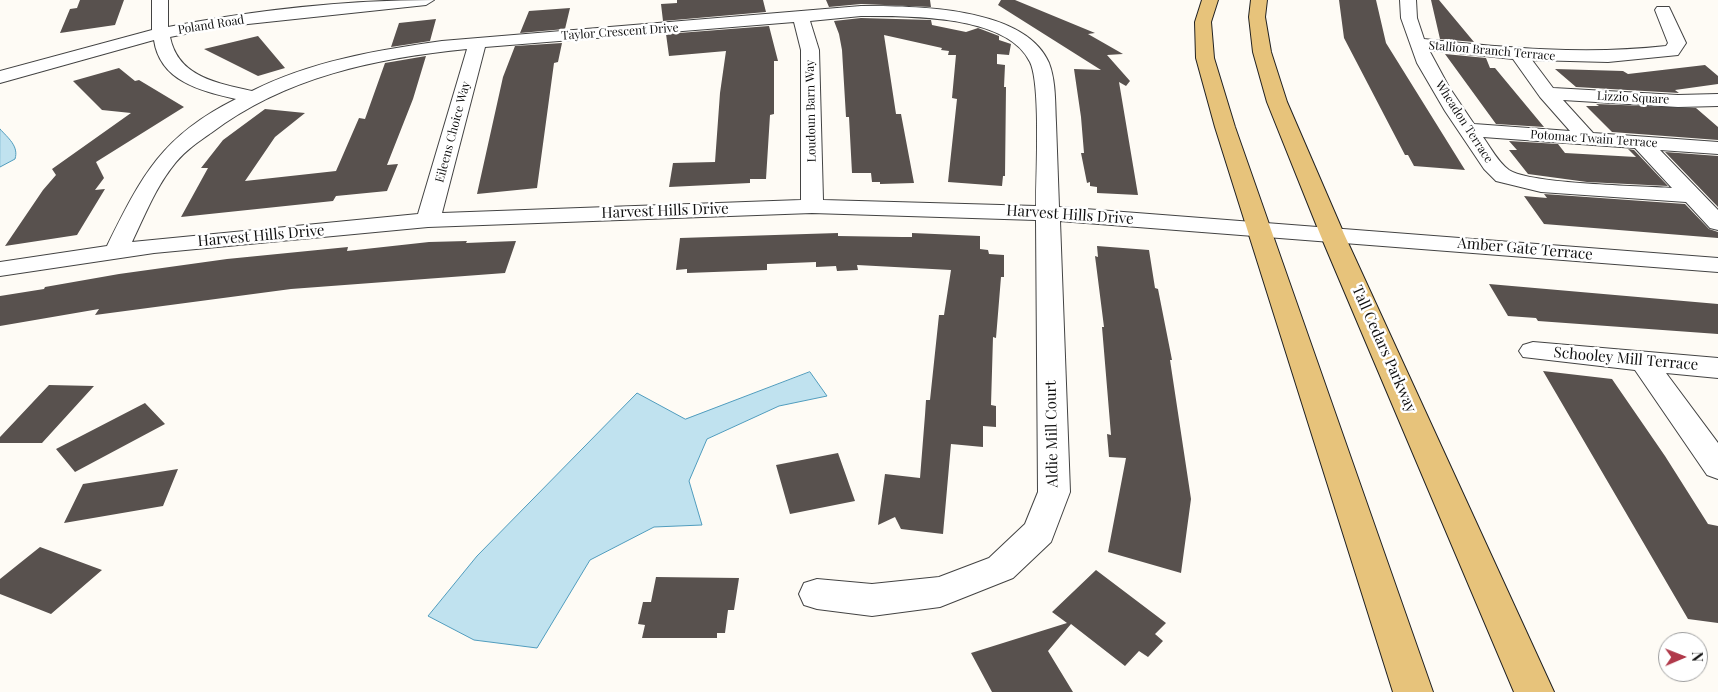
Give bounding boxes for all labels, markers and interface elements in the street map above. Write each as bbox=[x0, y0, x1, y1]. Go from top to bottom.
street label: Poland Road bbox=[177, 13, 245, 37]
street label: Taylor Crescent Drive bbox=[561, 21, 679, 43]
street label: Stallion Branch Terrace bbox=[1428, 38, 1556, 64]
street label: Loudoun Barn Way bbox=[803, 60, 819, 162]
street label: Wheadon Terrace bbox=[1432, 78, 1496, 166]
street label: Eileens Choice Way bbox=[433, 80, 473, 184]
street label: Lizzio Square bbox=[1596, 89, 1670, 107]
street label: Potomac Twain Terrace bbox=[1530, 127, 1658, 151]
street label: Harvest Hills Drive bbox=[601, 200, 729, 222]
street label: Harvest Hills Drive bbox=[1006, 202, 1134, 228]
street label: Harvest Hills Drive bbox=[197, 221, 325, 251]
street label: Amber Gate Terrace bbox=[1457, 234, 1593, 264]
street label: Tall Cedars Parkway bbox=[1348, 283, 1420, 415]
street label: Schooley Mill Terrace bbox=[1553, 344, 1699, 374]
street label: Aldie Mill Court bbox=[1042, 380, 1062, 488]
north arrow bbox=[1658, 632, 1708, 682]
text: N bbox=[1688, 652, 1707, 662]

